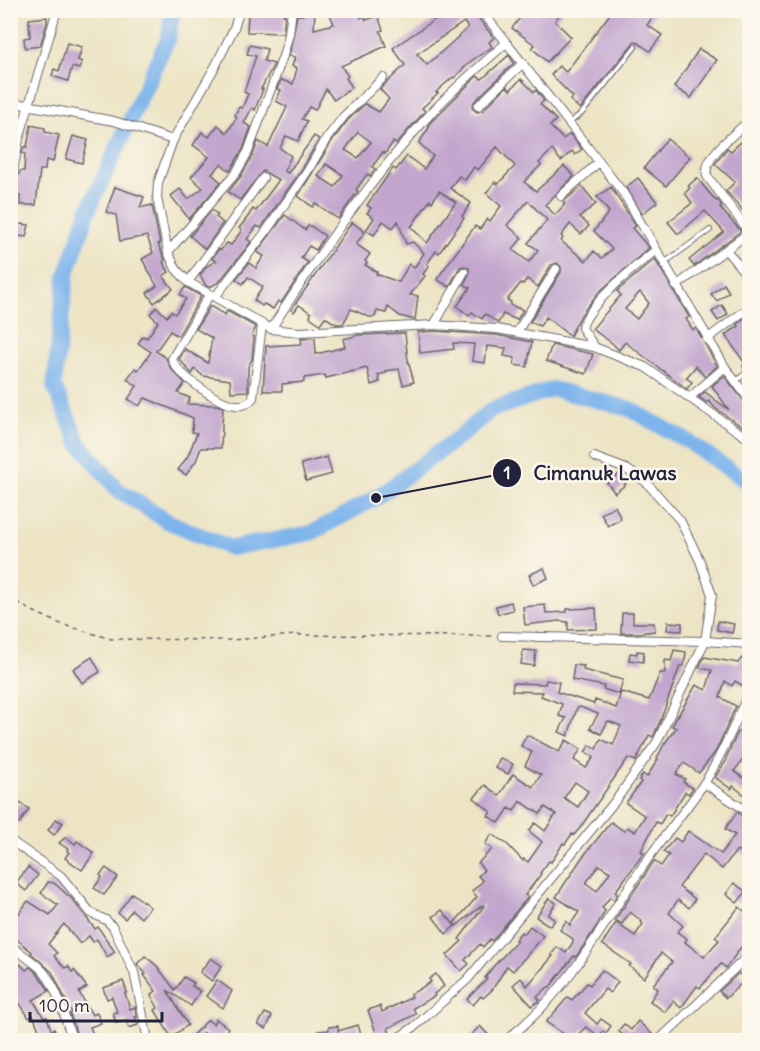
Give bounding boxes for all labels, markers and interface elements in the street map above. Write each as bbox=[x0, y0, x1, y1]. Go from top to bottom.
callout: Cimanuk Lawas bbox=[492, 454, 689, 492]
text: Cimanuk Lawas bbox=[533, 460, 677, 485]
text: 1 bbox=[503, 461, 511, 484]
scale bar bbox=[30, 985, 162, 1023]
text: 100 m bbox=[39, 994, 90, 1017]

